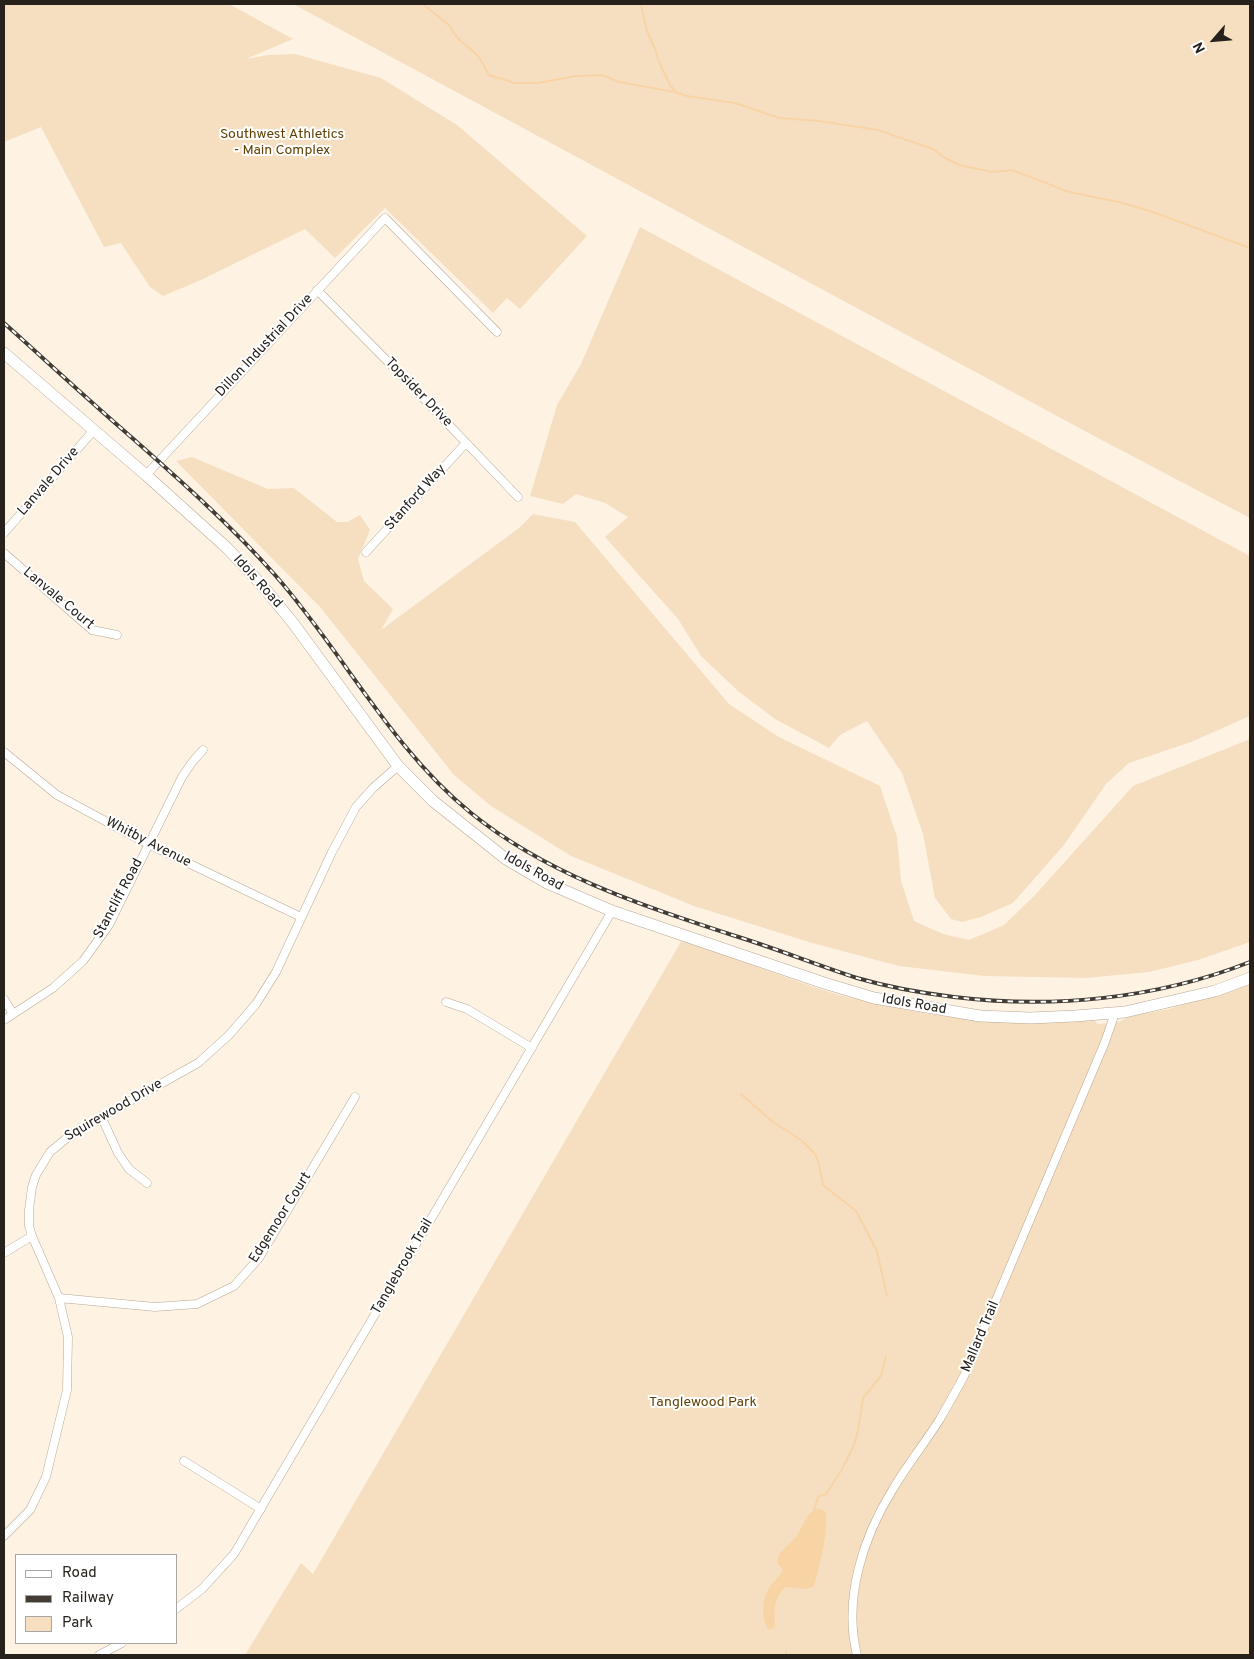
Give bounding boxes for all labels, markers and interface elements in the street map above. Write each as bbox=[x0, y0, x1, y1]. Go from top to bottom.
north arrow bbox=[1189, 15, 1239, 65]
text: N bbox=[1190, 39, 1210, 55]
park label: Southwest Athletics - Main Complex bbox=[220, 127, 344, 160]
street label: Dillon Industrial Drive bbox=[213, 291, 317, 401]
street label: Topsider Drive bbox=[381, 355, 455, 431]
street label: Lanvale Drive bbox=[15, 444, 83, 520]
street label: Stanford Way bbox=[382, 461, 450, 535]
street label: Idols Road bbox=[229, 552, 285, 612]
street label: Lanvale Court bbox=[19, 564, 97, 634]
street label: Whitby Avenue bbox=[103, 814, 193, 872]
street label: Idols Road bbox=[500, 849, 566, 895]
street label: Stancliff Road bbox=[91, 856, 147, 942]
street label: Idols Road bbox=[880, 991, 948, 1019]
street label: Squirewood Drive bbox=[62, 1076, 166, 1146]
street label: Edgemoor Court bbox=[246, 1170, 316, 1266]
street label: Tanglebrook Trail bbox=[369, 1216, 437, 1318]
street label: Mallard Trail bbox=[958, 1299, 1004, 1375]
park label: Tanglewood Park bbox=[649, 1395, 757, 1411]
legend bbox=[15, 1554, 178, 1644]
text: Road bbox=[62, 1564, 97, 1583]
text: Railway bbox=[62, 1589, 114, 1608]
text: Park bbox=[62, 1614, 93, 1633]

